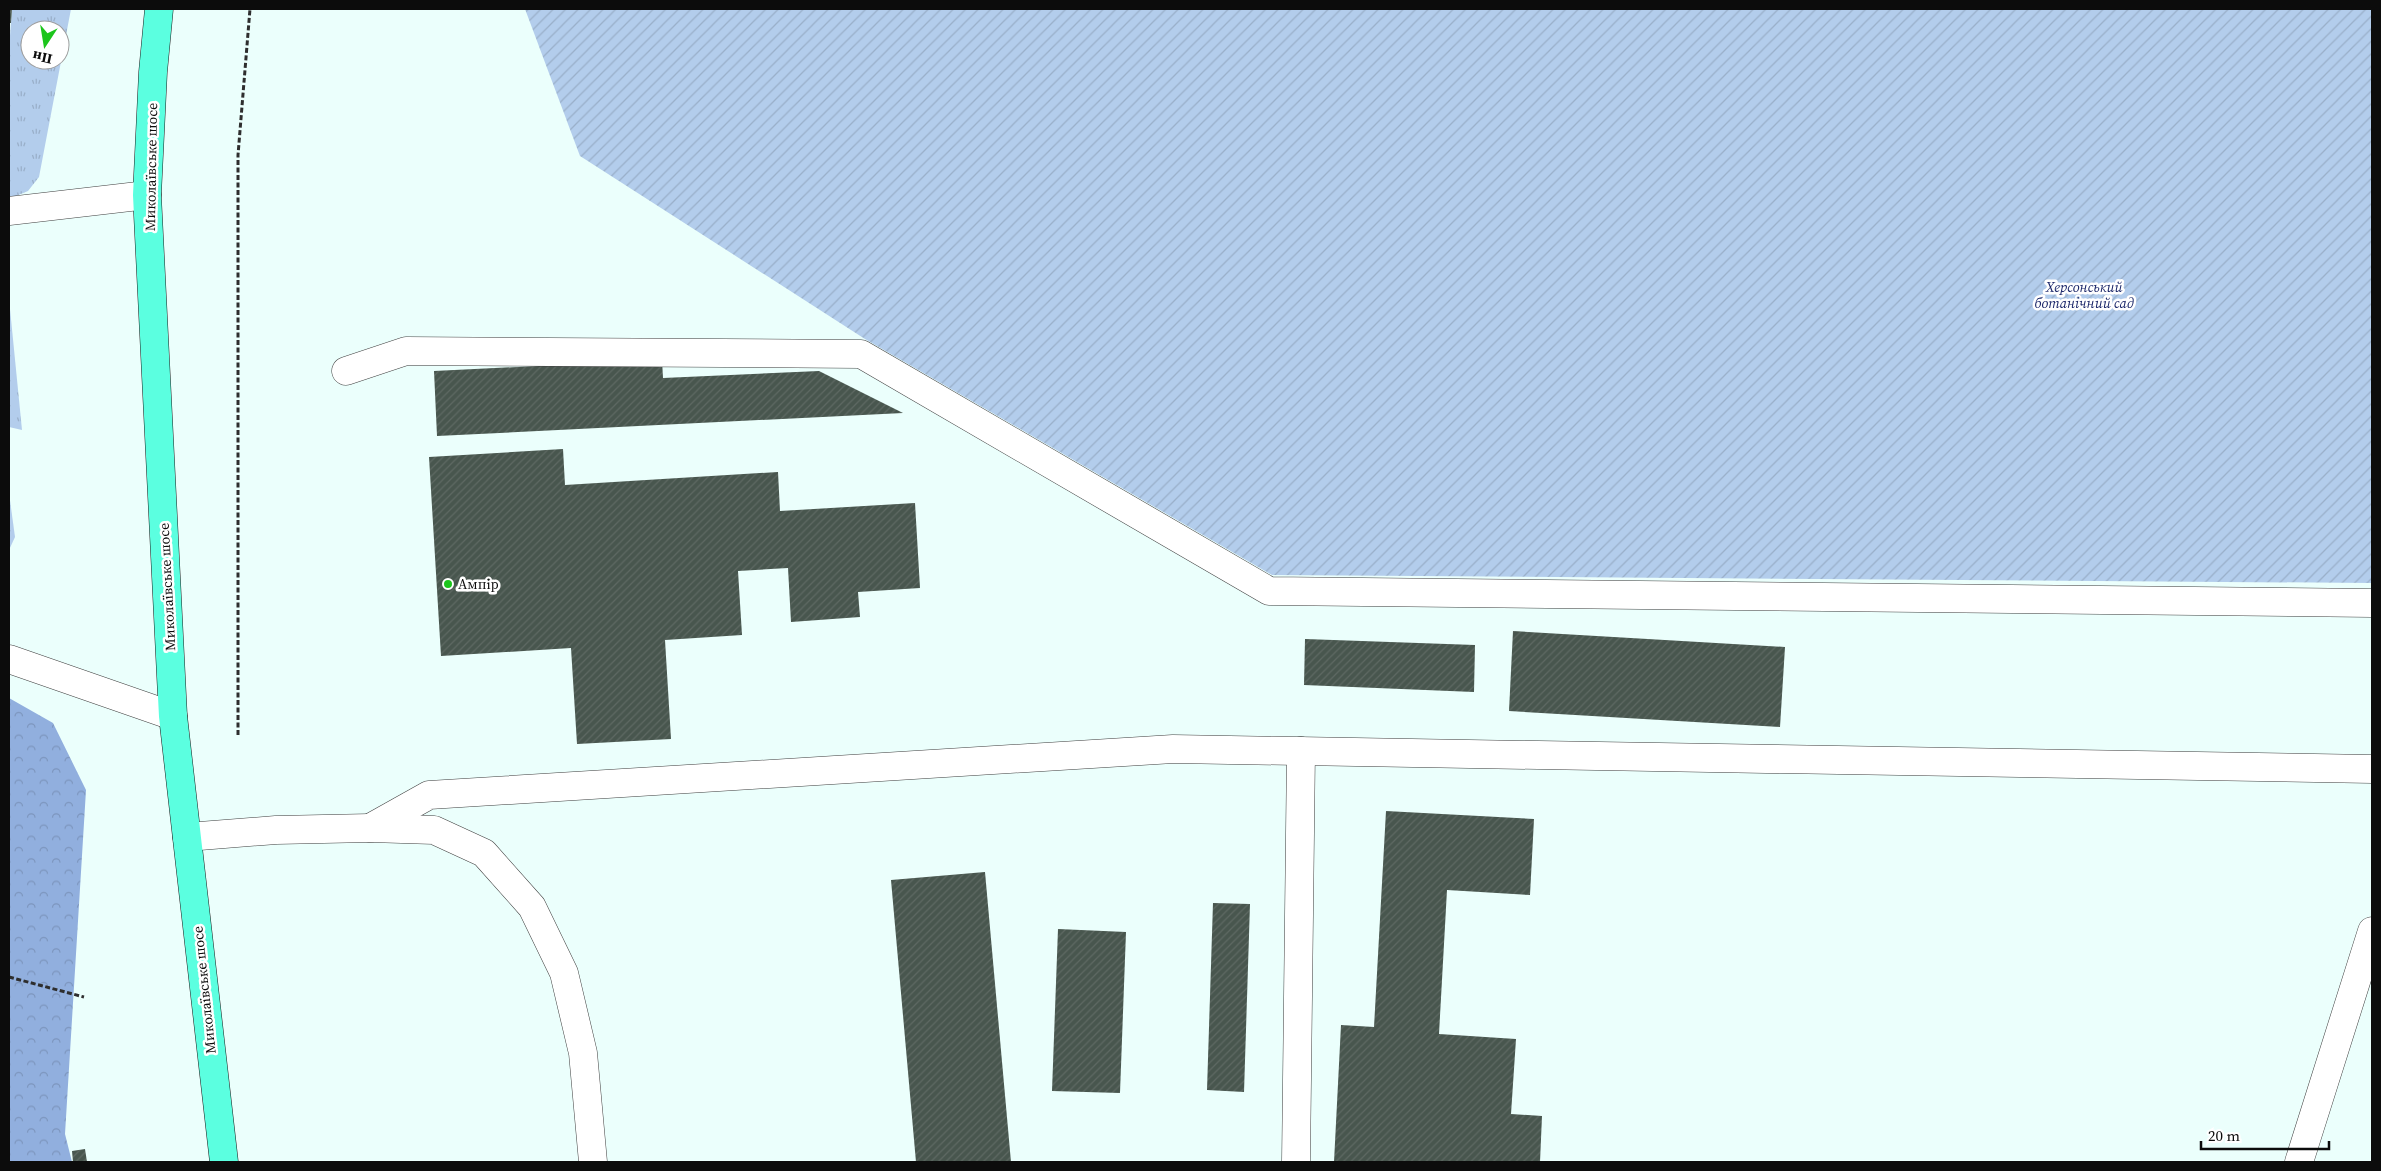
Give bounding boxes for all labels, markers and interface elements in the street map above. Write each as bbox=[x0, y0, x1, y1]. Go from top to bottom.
north arrow bbox=[20, 20, 70, 70]
text: Пн bbox=[31, 46, 54, 70]
street label: Миколаївське шосе bbox=[140, 103, 162, 231]
park label: Херсонський ботанічний сад bbox=[2034, 277, 2134, 313]
street label: Миколаївське шосе bbox=[154, 522, 180, 652]
place label: Ампір bbox=[458, 574, 499, 594]
marker: Ампір bbox=[442, 578, 454, 590]
street label: Миколаївське шосе bbox=[187, 925, 221, 1055]
scale bar bbox=[2201, 1118, 2328, 1150]
text: 20 m bbox=[2208, 1125, 2240, 1146]

